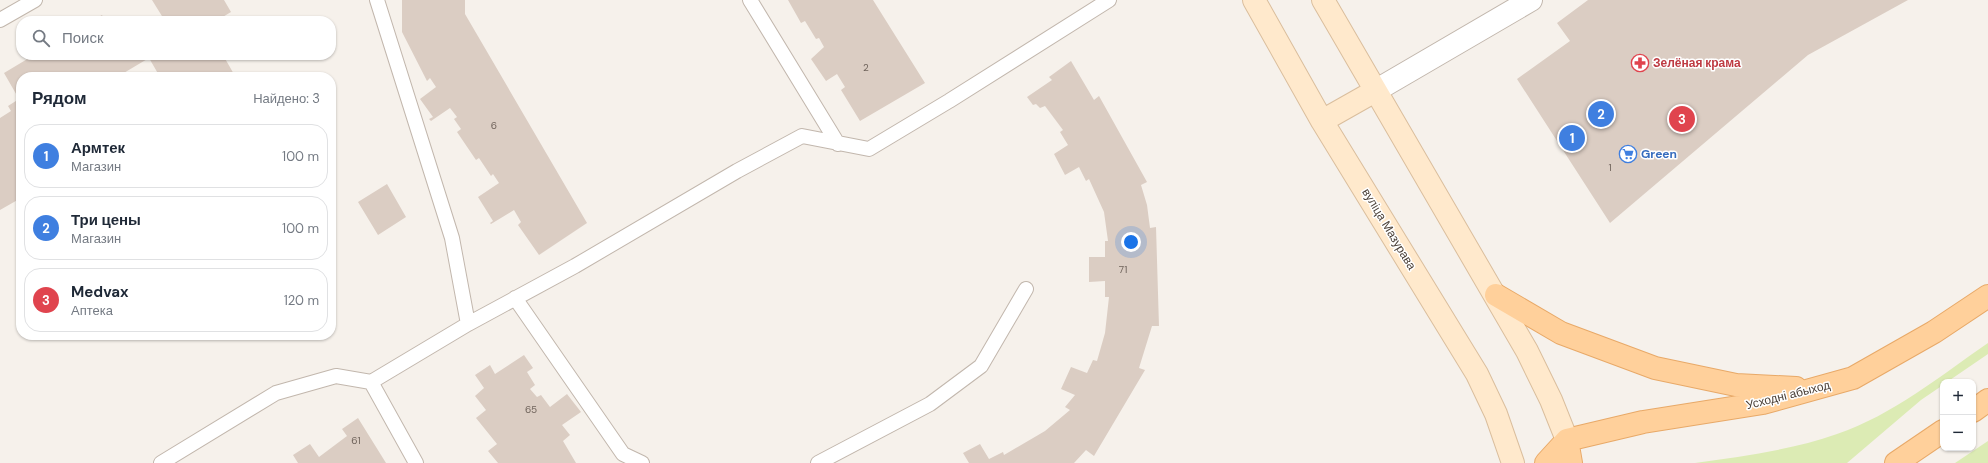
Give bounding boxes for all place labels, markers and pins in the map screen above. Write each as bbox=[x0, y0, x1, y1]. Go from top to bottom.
pharmacy icon: Зелёная крама bbox=[1630, 53, 1650, 73]
place label: Зелёная крама bbox=[1653, 55, 1741, 71]
pin: 2 bbox=[1588, 99, 1614, 129]
pin: 3 bbox=[1669, 104, 1695, 134]
pin: 1 bbox=[1559, 123, 1585, 153]
supermarket icon: Green bbox=[1618, 144, 1638, 164]
place label: Green bbox=[1641, 146, 1677, 162]

